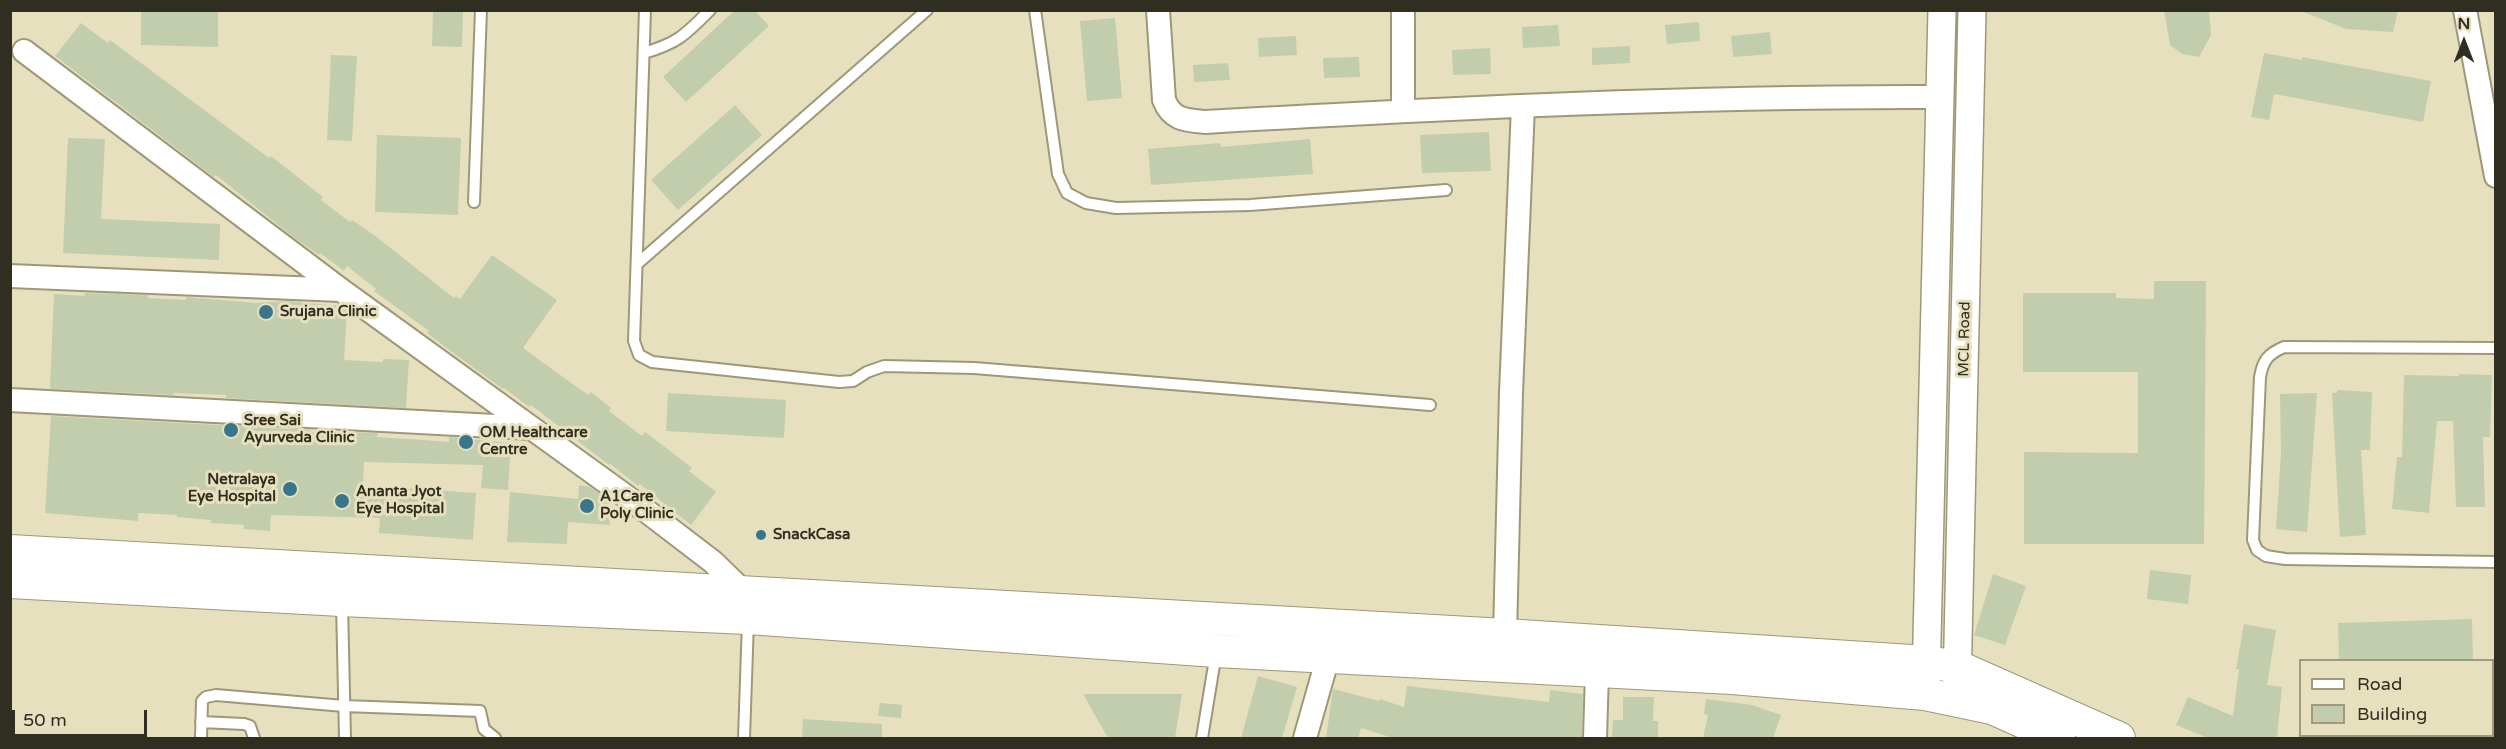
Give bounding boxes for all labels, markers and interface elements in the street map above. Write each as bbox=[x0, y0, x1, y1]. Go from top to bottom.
north arrow bbox=[2434, 12, 2494, 72]
text: N bbox=[2458, 14, 2470, 34]
street label: MCL Road bbox=[1955, 301, 1975, 377]
marker: Srujana Clinic bbox=[257, 303, 275, 321]
place label: Srujana Clinic bbox=[280, 303, 376, 321]
place label: Sree Sai Ayurveda Clinic bbox=[244, 412, 354, 447]
marker: Sree Sai Ayurveda Clinic bbox=[222, 421, 240, 439]
place label: OM Healthcare Centre bbox=[480, 424, 588, 459]
marker: OM Healthcare Centre bbox=[457, 433, 475, 451]
place label: Netralaya Eye Hospital bbox=[188, 471, 276, 506]
marker: Netralaya Eye Hospital bbox=[281, 480, 299, 498]
place label: Ananta Jyot Eye Hospital bbox=[356, 483, 444, 518]
place label: A1Care Poly Clinic bbox=[600, 488, 673, 523]
marker: Ananta Jyot Eye Hospital bbox=[333, 492, 351, 510]
marker: A1Care Poly Clinic bbox=[578, 497, 596, 515]
place label: SnackCasa bbox=[773, 526, 850, 544]
marker: SnackCasa bbox=[754, 528, 768, 542]
legend bbox=[2299, 659, 2494, 737]
text: Road bbox=[2357, 673, 2402, 695]
scale bar bbox=[15, 698, 150, 736]
text: Building bbox=[2357, 703, 2427, 725]
text: 50 m bbox=[23, 709, 67, 731]

